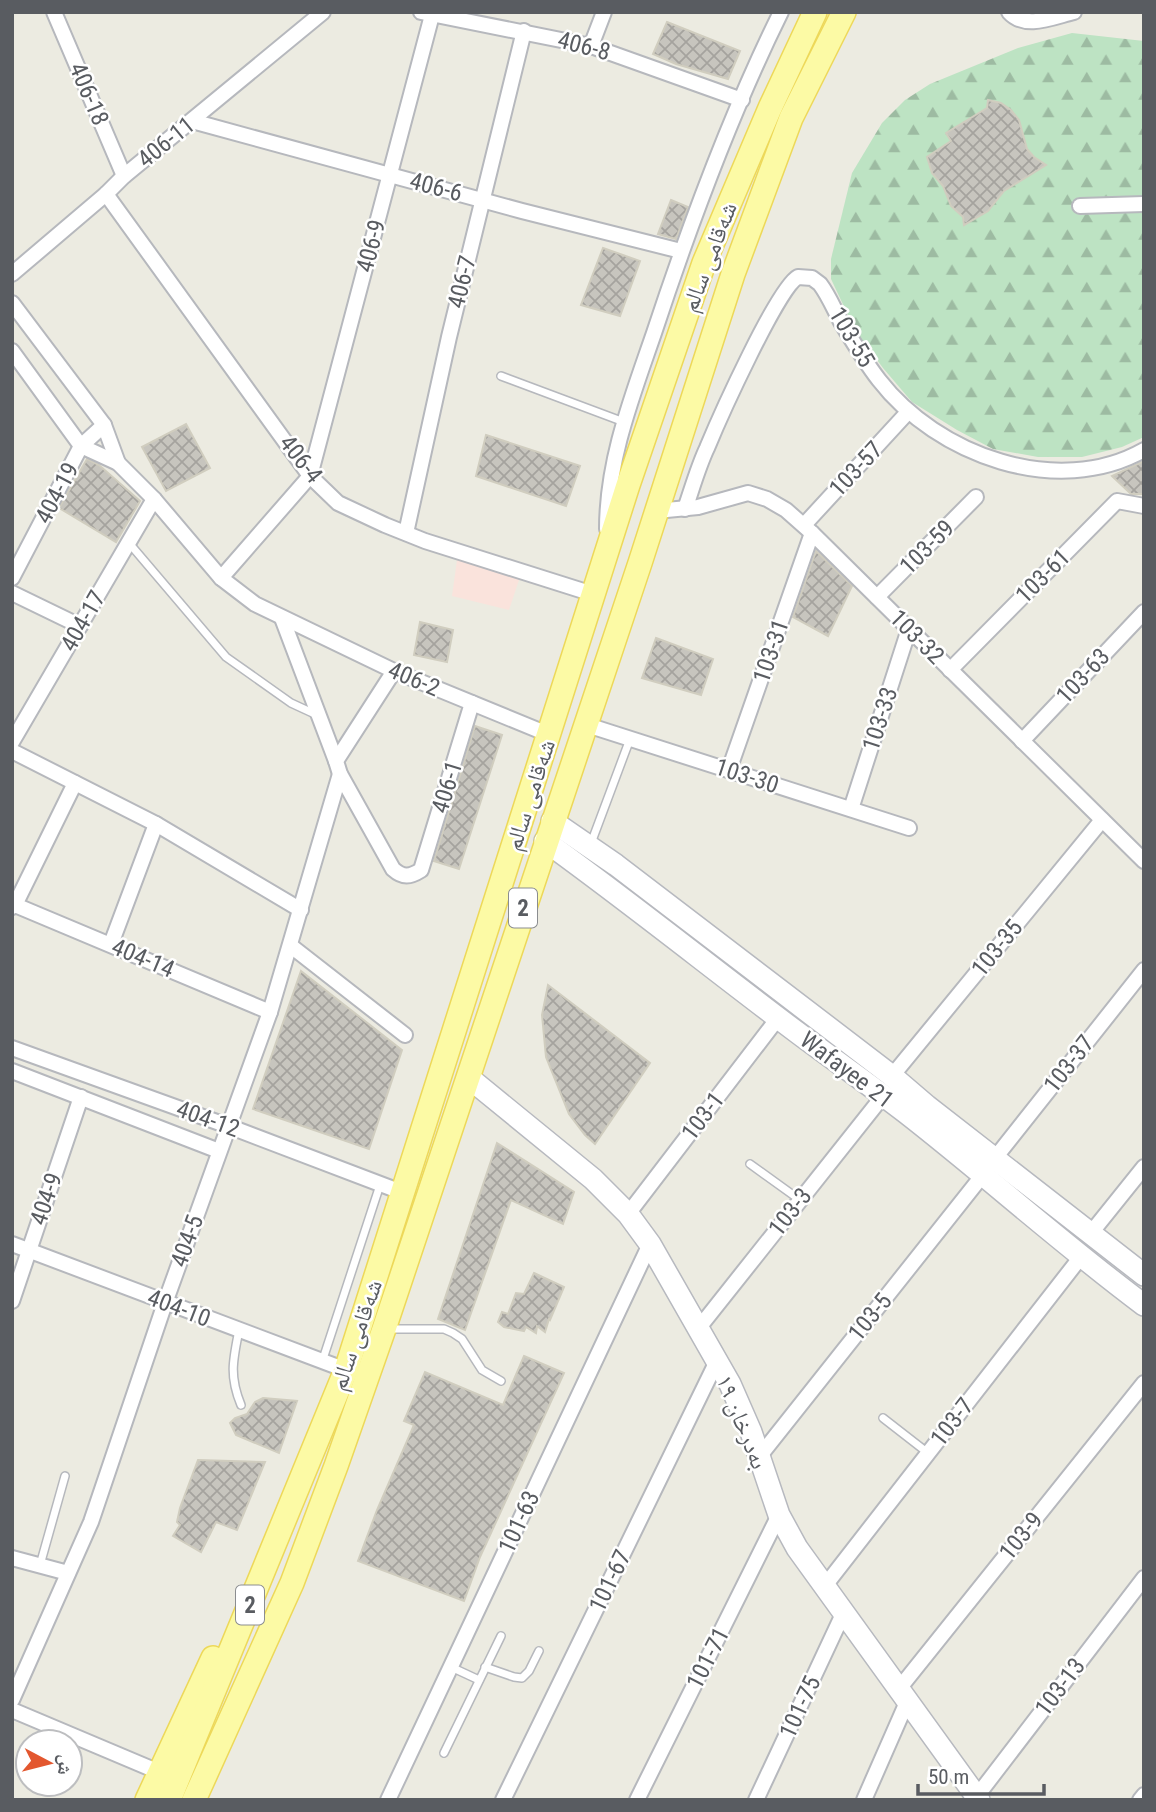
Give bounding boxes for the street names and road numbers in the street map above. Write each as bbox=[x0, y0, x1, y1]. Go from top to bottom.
street label: 406-8 bbox=[555, 26, 613, 66]
street label: 406-18 bbox=[63, 59, 115, 129]
street label: 406-11 bbox=[132, 111, 200, 173]
street label: 406-6 bbox=[407, 167, 465, 207]
street label: شەقامی سالم bbox=[675, 198, 745, 317]
street label: 406-9 bbox=[351, 217, 391, 275]
street label: 406-7 bbox=[442, 253, 482, 311]
street label: 103-55 bbox=[823, 302, 881, 372]
street label: 406-4 bbox=[274, 429, 329, 489]
street label: 103-57 bbox=[824, 436, 888, 502]
street label: 404-19 bbox=[29, 458, 85, 528]
street label: 103-59 bbox=[894, 514, 960, 580]
street label: 103-61 bbox=[1010, 543, 1076, 609]
street label: 404-17 bbox=[55, 586, 111, 656]
street label: 103-32 bbox=[884, 604, 950, 670]
street label: 103-31 bbox=[747, 616, 795, 686]
street label: 103-63 bbox=[1051, 643, 1115, 709]
street label: 406-2 bbox=[384, 656, 444, 702]
street label: 103-33 bbox=[857, 684, 903, 754]
street label: شەقامی سالم bbox=[499, 736, 563, 855]
street label: 103-30 bbox=[712, 753, 782, 799]
street label: 406-1 bbox=[426, 757, 468, 817]
road number: 2 bbox=[509, 888, 537, 928]
street label: 103-35 bbox=[966, 914, 1028, 982]
street label: 404-14 bbox=[108, 932, 179, 984]
street label: Wafayee 21 bbox=[795, 1026, 899, 1114]
street label: 103-37 bbox=[1038, 1030, 1100, 1098]
street label: 103-1 bbox=[676, 1086, 730, 1146]
street label: 404-12 bbox=[173, 1095, 243, 1143]
street label: 404-9 bbox=[24, 1169, 68, 1229]
street label: 103-3 bbox=[763, 1182, 817, 1242]
street label: 404-5 bbox=[165, 1211, 209, 1271]
street label: شەقامی سالم bbox=[324, 1276, 390, 1395]
street label: 404-10 bbox=[144, 1283, 214, 1333]
street label: 103-5 bbox=[842, 1287, 898, 1347]
street label: بەدرخان ١٩ bbox=[710, 1371, 774, 1473]
street label: 103-7 bbox=[925, 1392, 979, 1452]
street label: 101-63 bbox=[493, 1487, 545, 1557]
street label: 103-9 bbox=[993, 1506, 1049, 1566]
street label: 101-67 bbox=[583, 1546, 637, 1616]
road number: 2 bbox=[236, 1586, 264, 1624]
street label: 101-71 bbox=[681, 1623, 735, 1693]
street label: 103-13 bbox=[1029, 1653, 1091, 1721]
street label: 101-75 bbox=[774, 1672, 826, 1742]

